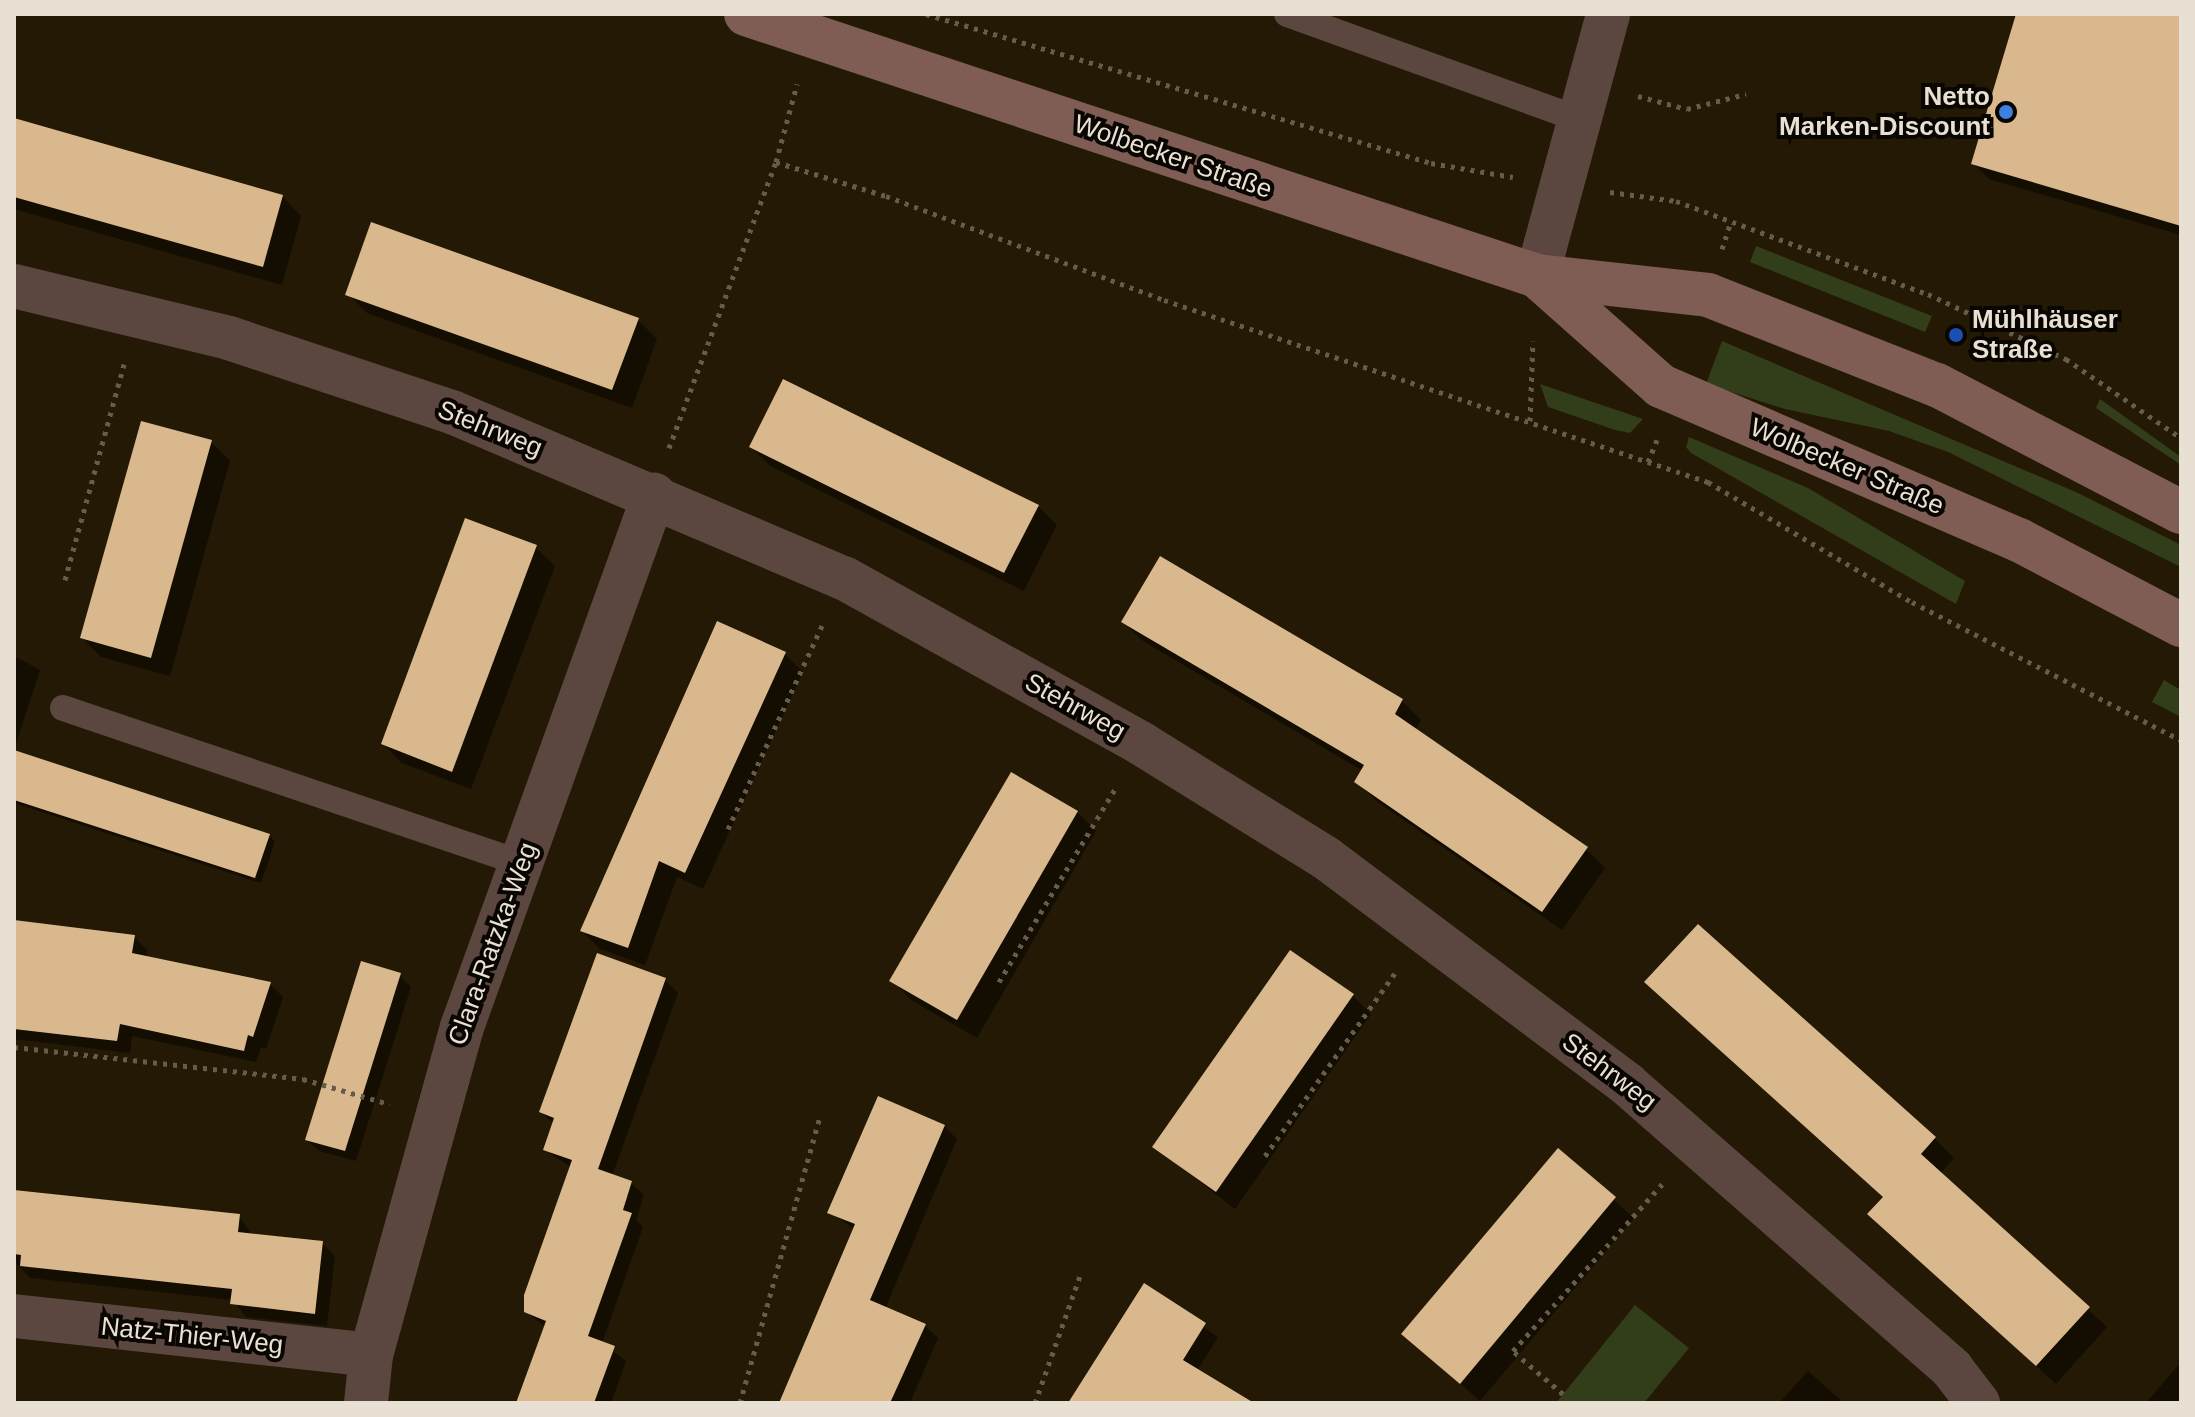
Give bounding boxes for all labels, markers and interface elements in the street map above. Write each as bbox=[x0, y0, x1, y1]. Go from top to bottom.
place label: Netto Marken-Discount bbox=[1779, 81, 1990, 142]
marker: Netto Marken-Discount bbox=[1997, 103, 2015, 121]
street label: Wolbecker Straße bbox=[1070, 108, 1276, 206]
place label: Mühlhäuser Straße bbox=[1972, 304, 2118, 366]
marker: Mühlhäuser Straße bbox=[1947, 326, 1965, 344]
street label: Stehrweg bbox=[433, 394, 547, 464]
street label: Wolbecker Straße bbox=[1745, 412, 1949, 522]
street label: Stehrweg bbox=[1019, 667, 1131, 747]
street label: Clara-Ratzka-Weg bbox=[442, 838, 544, 1050]
street label: Stehrweg bbox=[1556, 1026, 1662, 1118]
street label: Natz-Thier-Weg bbox=[99, 1311, 285, 1361]

